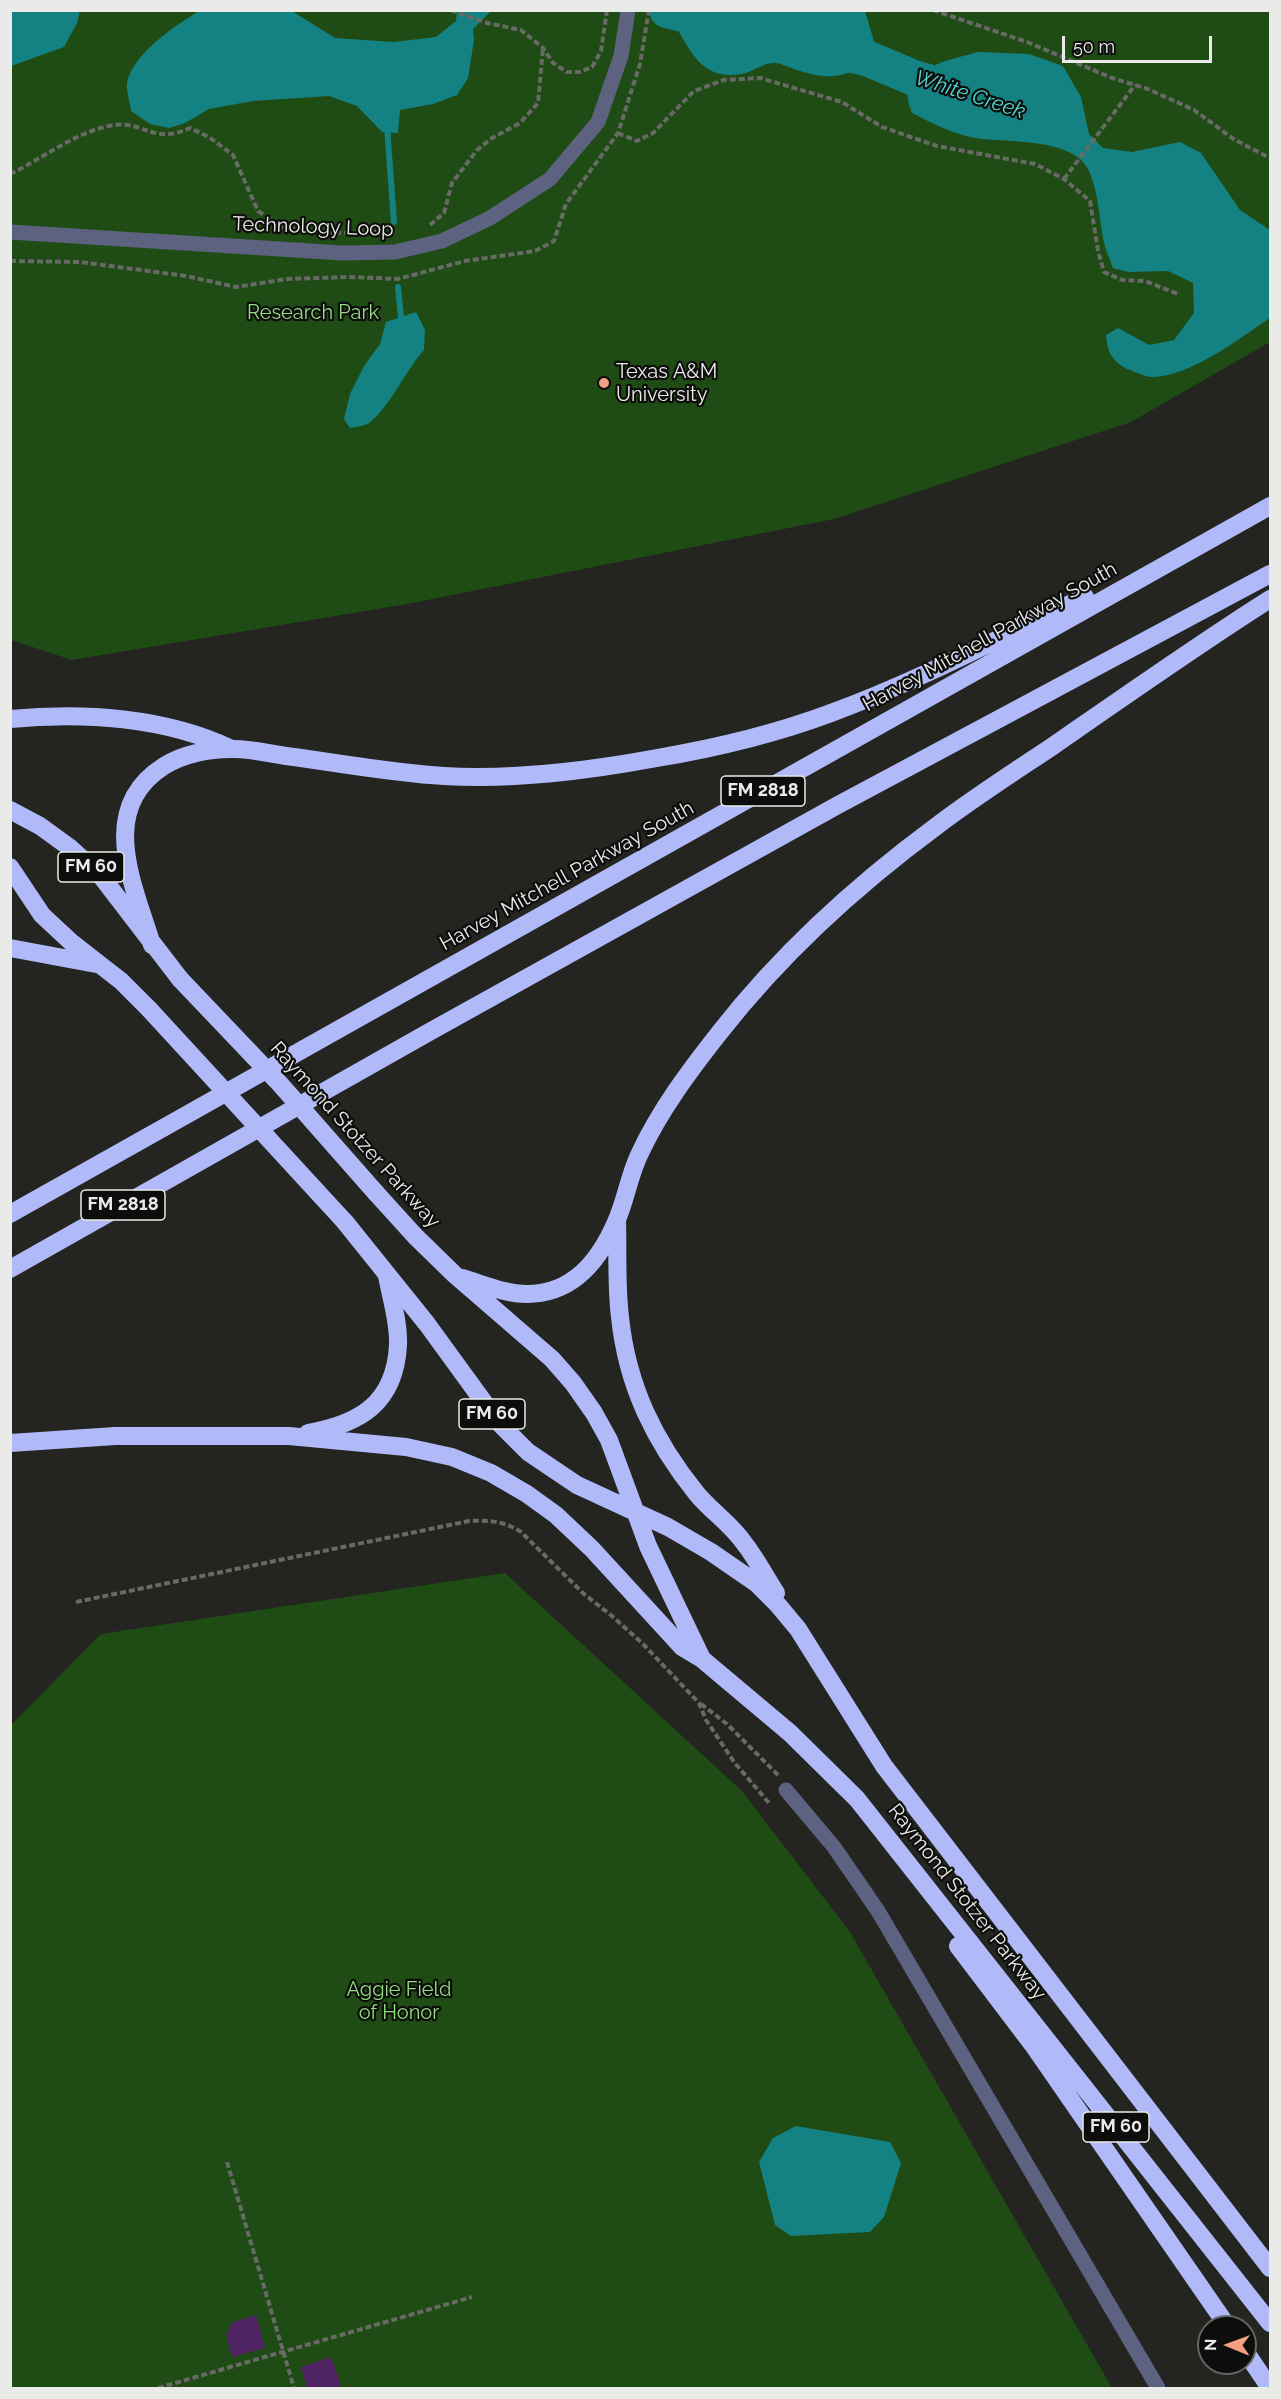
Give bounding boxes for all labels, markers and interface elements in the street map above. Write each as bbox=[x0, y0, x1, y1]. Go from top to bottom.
scale bar bbox=[1065, 24, 1215, 62]
text: 50 m bbox=[1073, 36, 1115, 57]
water label: White Creek bbox=[912, 65, 1028, 125]
street label: Technology Loop bbox=[232, 212, 394, 242]
park label: Research Park bbox=[247, 301, 379, 325]
place label: Texas A&M University bbox=[616, 360, 717, 407]
marker: Texas A&M University bbox=[597, 376, 611, 390]
street label: Harvey Mitchell Parkway South bbox=[859, 557, 1121, 717]
road number: FM 2818 bbox=[721, 776, 805, 806]
street label: Harvey Mitchell Parkway South bbox=[436, 796, 698, 956]
road number: FM 60 bbox=[58, 852, 124, 882]
street label: Raymond Stotzer Parkway bbox=[265, 1037, 445, 1233]
road number: FM 2818 bbox=[81, 1190, 165, 1220]
road number: FM 60 bbox=[459, 1399, 525, 1429]
street label: Raymond Stotzer Parkway bbox=[883, 1799, 1051, 2005]
park label: Aggie Field of Honor bbox=[347, 1978, 451, 2025]
road number: FM 60 bbox=[1083, 2112, 1149, 2142]
north arrow bbox=[1197, 2315, 1257, 2375]
text: N bbox=[1201, 2338, 1220, 2351]

